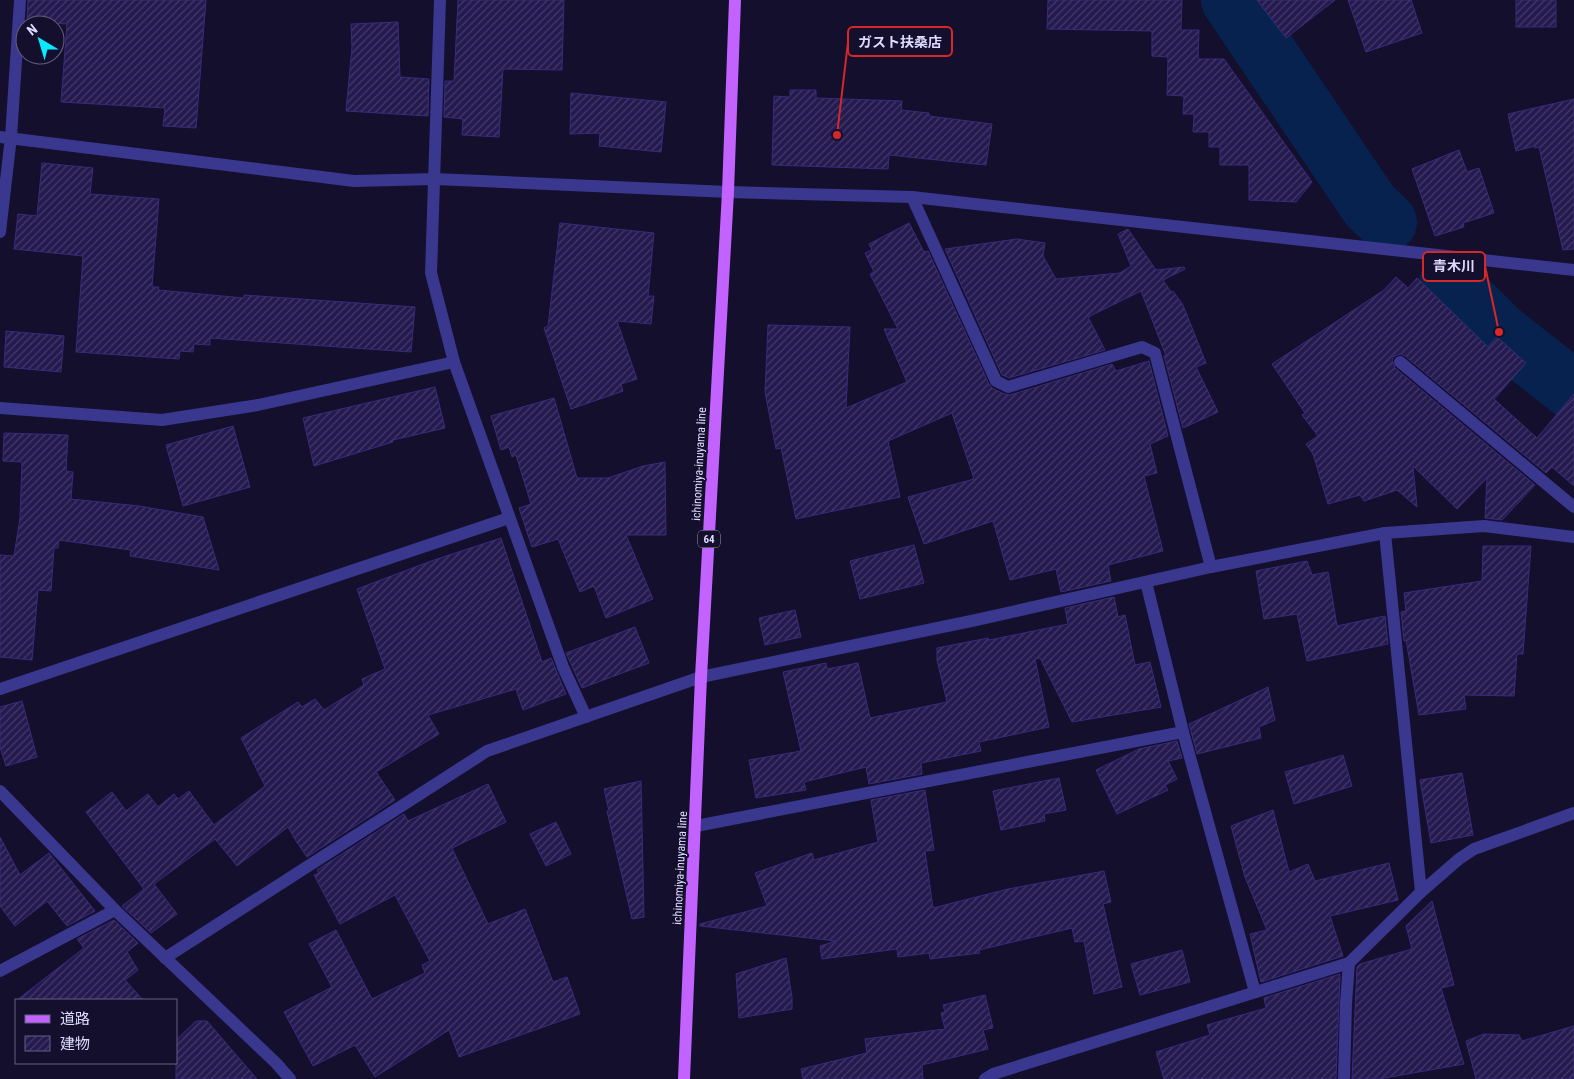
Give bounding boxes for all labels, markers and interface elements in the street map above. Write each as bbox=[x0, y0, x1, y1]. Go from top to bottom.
north arrow bbox=[15, 15, 65, 65]
text: N bbox=[24, 21, 40, 39]
callout: ガスト扶桑店 bbox=[848, 27, 952, 56]
text: ガスト扶桑店 bbox=[858, 34, 942, 50]
callout: 青木川 bbox=[1423, 252, 1485, 281]
text: 青木川 bbox=[1433, 258, 1475, 274]
street label: ichinomiya-inuyama line bbox=[689, 407, 709, 521]
road number: 64 bbox=[698, 530, 720, 548]
street label: ichinomiya-inuyama line bbox=[670, 811, 690, 925]
legend bbox=[15, 999, 178, 1064]
text: 道路 bbox=[60, 1010, 90, 1028]
text: 建物 bbox=[60, 1035, 90, 1053]

